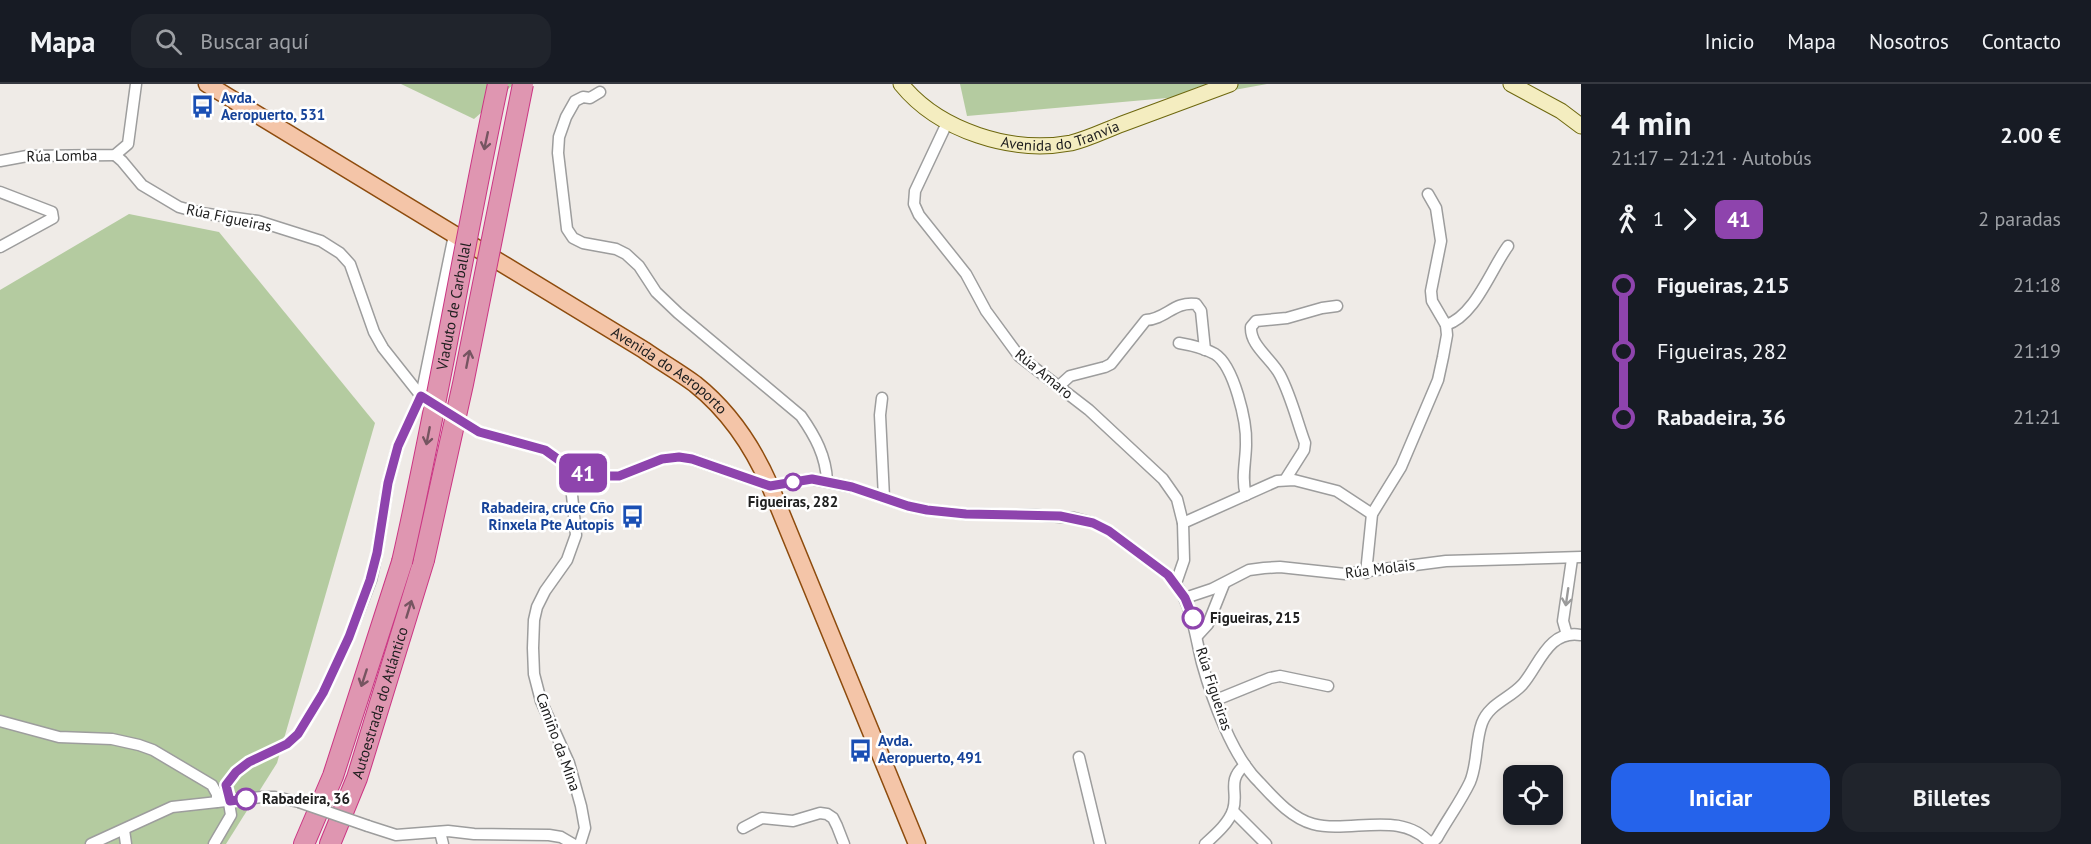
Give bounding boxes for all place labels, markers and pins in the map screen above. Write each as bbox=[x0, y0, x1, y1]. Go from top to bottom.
place label: Avda. Aeropuerto, 531 bbox=[221, 88, 325, 124]
bus stop icon: Avda. Aeropuerto, 531 bbox=[190, 94, 216, 120]
marker: Figueiras, 282 bbox=[784, 473, 802, 491]
place label: Figueiras, 282 bbox=[748, 492, 838, 511]
place label: Rabadeira, cruce Cño Rinxela Pte Autopis bbox=[481, 498, 614, 534]
bus stop icon: Rabadeira, cruce Cño Rinxela Pte Autopis bbox=[619, 504, 645, 530]
marker: Figueiras, 215 bbox=[1182, 607, 1204, 629]
place label: Figueiras, 215 bbox=[1210, 608, 1301, 627]
place label: Avda. Aeropuerto, 491 bbox=[878, 731, 982, 767]
bus stop icon: Avda. Aeropuerto, 491 bbox=[847, 737, 873, 763]
marker: Rabadeira, 36 bbox=[235, 788, 257, 810]
place label: Rabadeira, 36 bbox=[262, 789, 350, 808]

